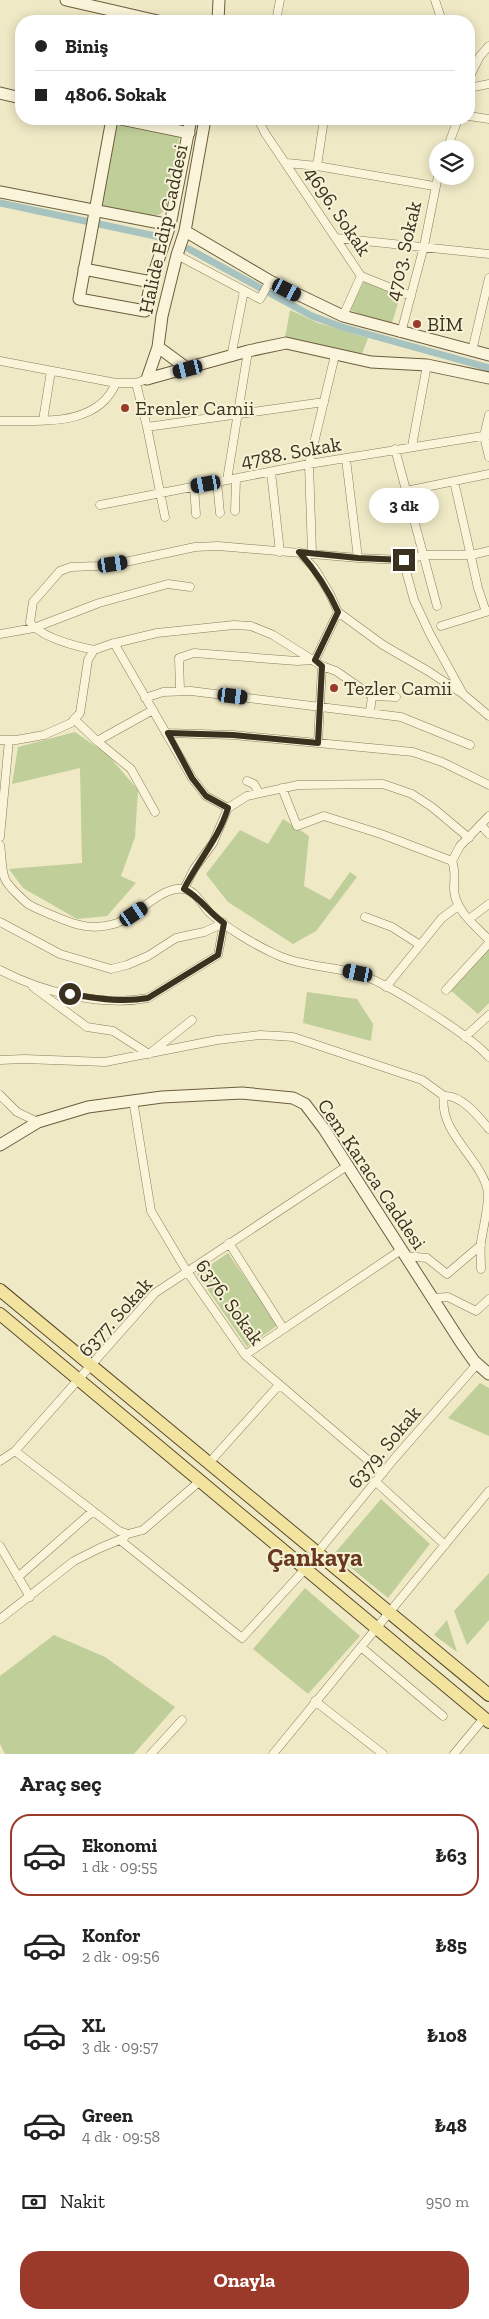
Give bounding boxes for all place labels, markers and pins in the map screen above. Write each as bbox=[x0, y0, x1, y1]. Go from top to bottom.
place label: BİM bbox=[427, 312, 463, 336]
marker: BİM bbox=[411, 318, 423, 330]
place label: Erenler Camii bbox=[135, 396, 255, 420]
marker: Erenler Camii bbox=[119, 402, 131, 414]
place label: Tezler Camii bbox=[344, 676, 453, 700]
marker: Tezler Camii bbox=[328, 682, 340, 694]

